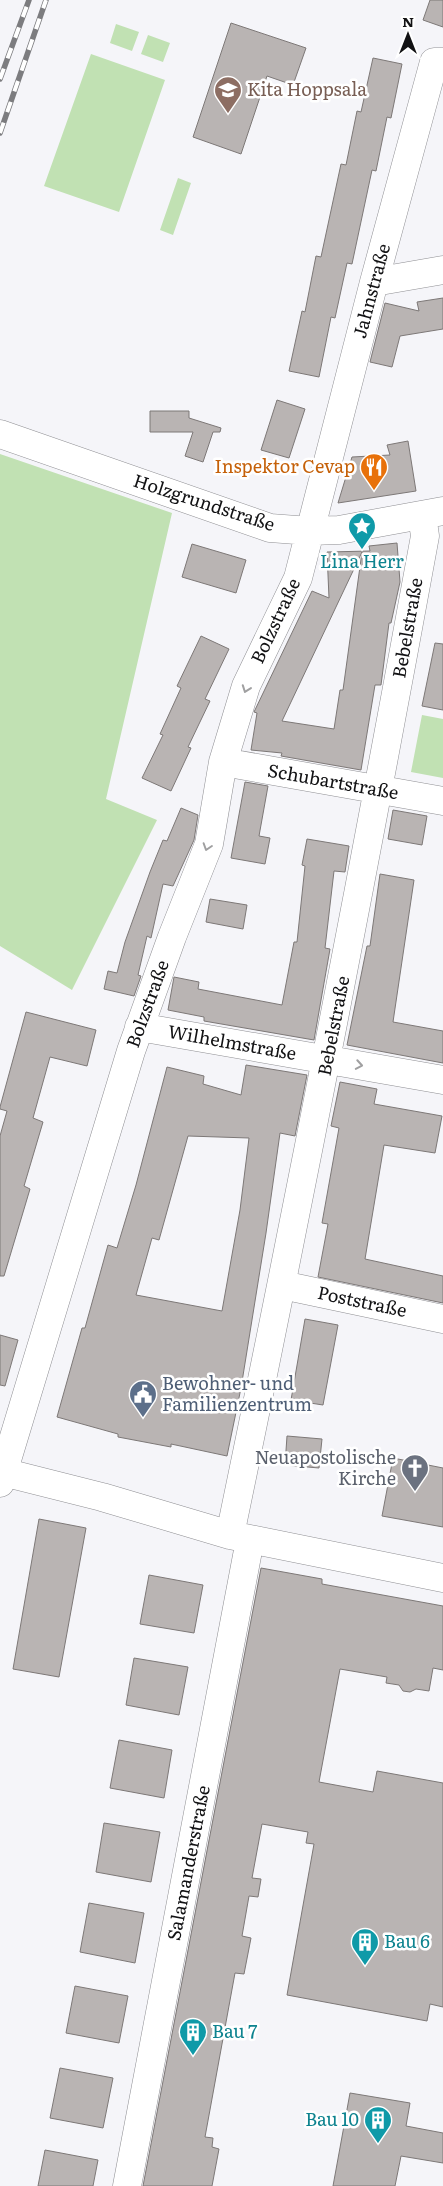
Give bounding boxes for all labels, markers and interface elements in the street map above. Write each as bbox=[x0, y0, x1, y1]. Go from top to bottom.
north arrow bbox=[383, 10, 433, 60]
text: N bbox=[402, 11, 414, 31]
school or university icon: Kita Hoppsala bbox=[213, 75, 243, 114]
place label: Kita Hoppsala bbox=[247, 75, 367, 102]
street label: Jahnstraße bbox=[345, 240, 396, 341]
place label: Inspektor Cevap bbox=[214, 452, 355, 479]
restaurant icon: Inspektor Cevap bbox=[359, 452, 389, 491]
street label: Holzgrundstraße bbox=[130, 466, 279, 537]
place icon: Lina Herr bbox=[347, 511, 377, 550]
place label: Lina Herr bbox=[320, 547, 404, 574]
street label: Bolzstraße bbox=[243, 573, 306, 668]
street label: Bebelstraße bbox=[384, 576, 429, 680]
one-way arrow bbox=[242, 684, 252, 693]
street label: Schubartstraße bbox=[266, 756, 401, 805]
one-way arrow bbox=[203, 842, 213, 850]
street label: Bolzstraße bbox=[118, 956, 175, 1051]
street label: Bebelstraße bbox=[310, 973, 355, 1078]
street label: Wilhelmstraße bbox=[166, 1017, 299, 1066]
one-way arrow bbox=[355, 1059, 364, 1070]
street label: Poststraße bbox=[315, 1278, 409, 1323]
place label: Bewohner- und Familienzentrum bbox=[162, 1369, 312, 1417]
public building icon: Bewohner- und Familienzentrum bbox=[128, 1379, 158, 1418]
place label: Neuapostolische Kirche bbox=[255, 1443, 396, 1491]
church icon: Neuapostolische Kirche bbox=[400, 1453, 430, 1492]
street label: Salamanderstraße bbox=[159, 1783, 216, 1943]
building icon: Bau 6 bbox=[350, 1927, 380, 1966]
place label: Bau 6 bbox=[384, 1927, 430, 1954]
building icon: Bau 7 bbox=[178, 2017, 208, 2056]
place label: Bau 7 bbox=[212, 2017, 257, 2044]
place label: Bau 10 bbox=[305, 2105, 359, 2132]
building icon: Bau 10 bbox=[363, 2105, 393, 2144]

